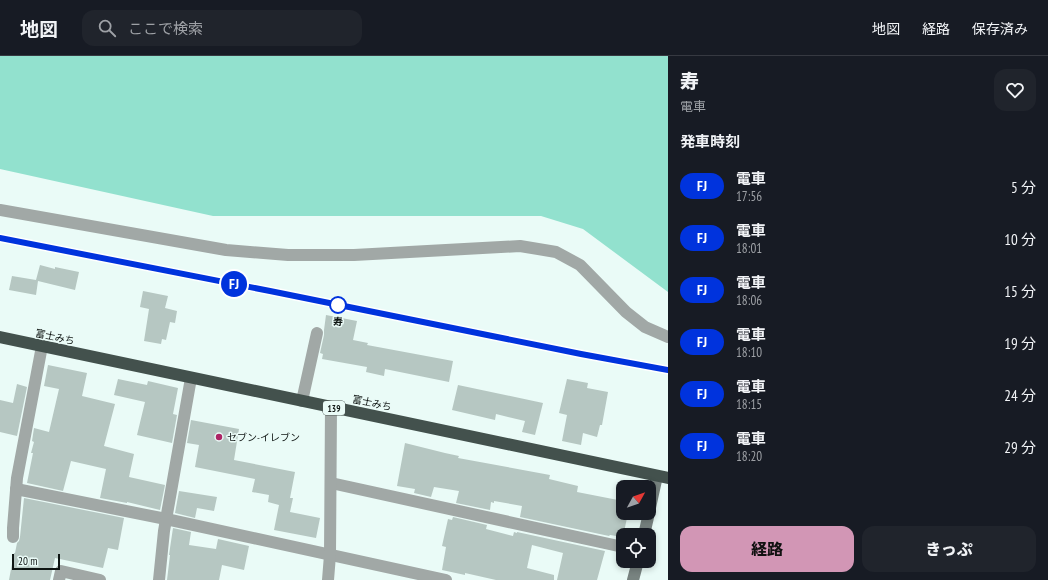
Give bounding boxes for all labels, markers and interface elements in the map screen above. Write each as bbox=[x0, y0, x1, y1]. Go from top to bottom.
search box bbox=[82, 10, 362, 46]
text: 地図 bbox=[20, 17, 58, 41]
icon: search bbox=[96, 17, 118, 39]
text: ここで検索 bbox=[128, 19, 203, 38]
text: 地図 bbox=[872, 20, 900, 38]
text: 経路 bbox=[922, 20, 950, 38]
text: 保存済み bbox=[972, 20, 1028, 38]
text: 寿 bbox=[680, 69, 699, 93]
button: heart bbox=[994, 69, 1036, 111]
text: 電車 bbox=[680, 98, 706, 115]
text: 発車時刻 bbox=[680, 132, 740, 151]
text: 電車 bbox=[736, 169, 766, 188]
text: FJ bbox=[697, 177, 707, 195]
text: 5 分 bbox=[1011, 178, 1036, 197]
text: 17:56 bbox=[736, 188, 762, 205]
text: 電車 bbox=[736, 221, 766, 240]
text: FJ bbox=[697, 229, 707, 247]
text: 10 分 bbox=[1004, 230, 1036, 249]
text: 18:01 bbox=[736, 240, 762, 257]
line badge: FJ bbox=[216, 271, 252, 297]
text: 電車 bbox=[736, 273, 766, 292]
text: FJ bbox=[229, 275, 239, 293]
text: FJ bbox=[697, 281, 707, 299]
text: 15 分 bbox=[1004, 282, 1036, 301]
text: 18:06 bbox=[736, 292, 762, 309]
marker: 寿 bbox=[329, 296, 347, 314]
place label: 寿 bbox=[333, 315, 343, 328]
text: 電車 bbox=[736, 325, 766, 344]
street label: 富士みち bbox=[34, 326, 76, 348]
text: FJ bbox=[697, 333, 707, 351]
text: 19 分 bbox=[1004, 334, 1036, 353]
text: 18:10 bbox=[736, 344, 762, 361]
text: 電車 bbox=[736, 377, 766, 396]
text: FJ bbox=[697, 385, 707, 403]
text: 24 分 bbox=[1004, 386, 1036, 405]
street label: 富士みち bbox=[351, 392, 393, 414]
text: 18:15 bbox=[736, 396, 762, 413]
road number: 139 bbox=[323, 401, 345, 415]
text: 電車 bbox=[736, 429, 766, 448]
place label: セブン-イレブン bbox=[227, 431, 300, 444]
marker: セブン-イレブン bbox=[214, 432, 224, 442]
text: FJ bbox=[697, 437, 707, 455]
text: 29 分 bbox=[1004, 438, 1036, 457]
text: 18:20 bbox=[736, 448, 762, 465]
north arrow bbox=[616, 480, 656, 520]
map controls bbox=[616, 480, 656, 568]
button: 経路 bbox=[680, 526, 854, 572]
button: きっぷ bbox=[862, 526, 1036, 572]
button: locate bbox=[616, 528, 656, 568]
scale bar bbox=[12, 552, 60, 571]
text: 20 m bbox=[18, 554, 37, 568]

